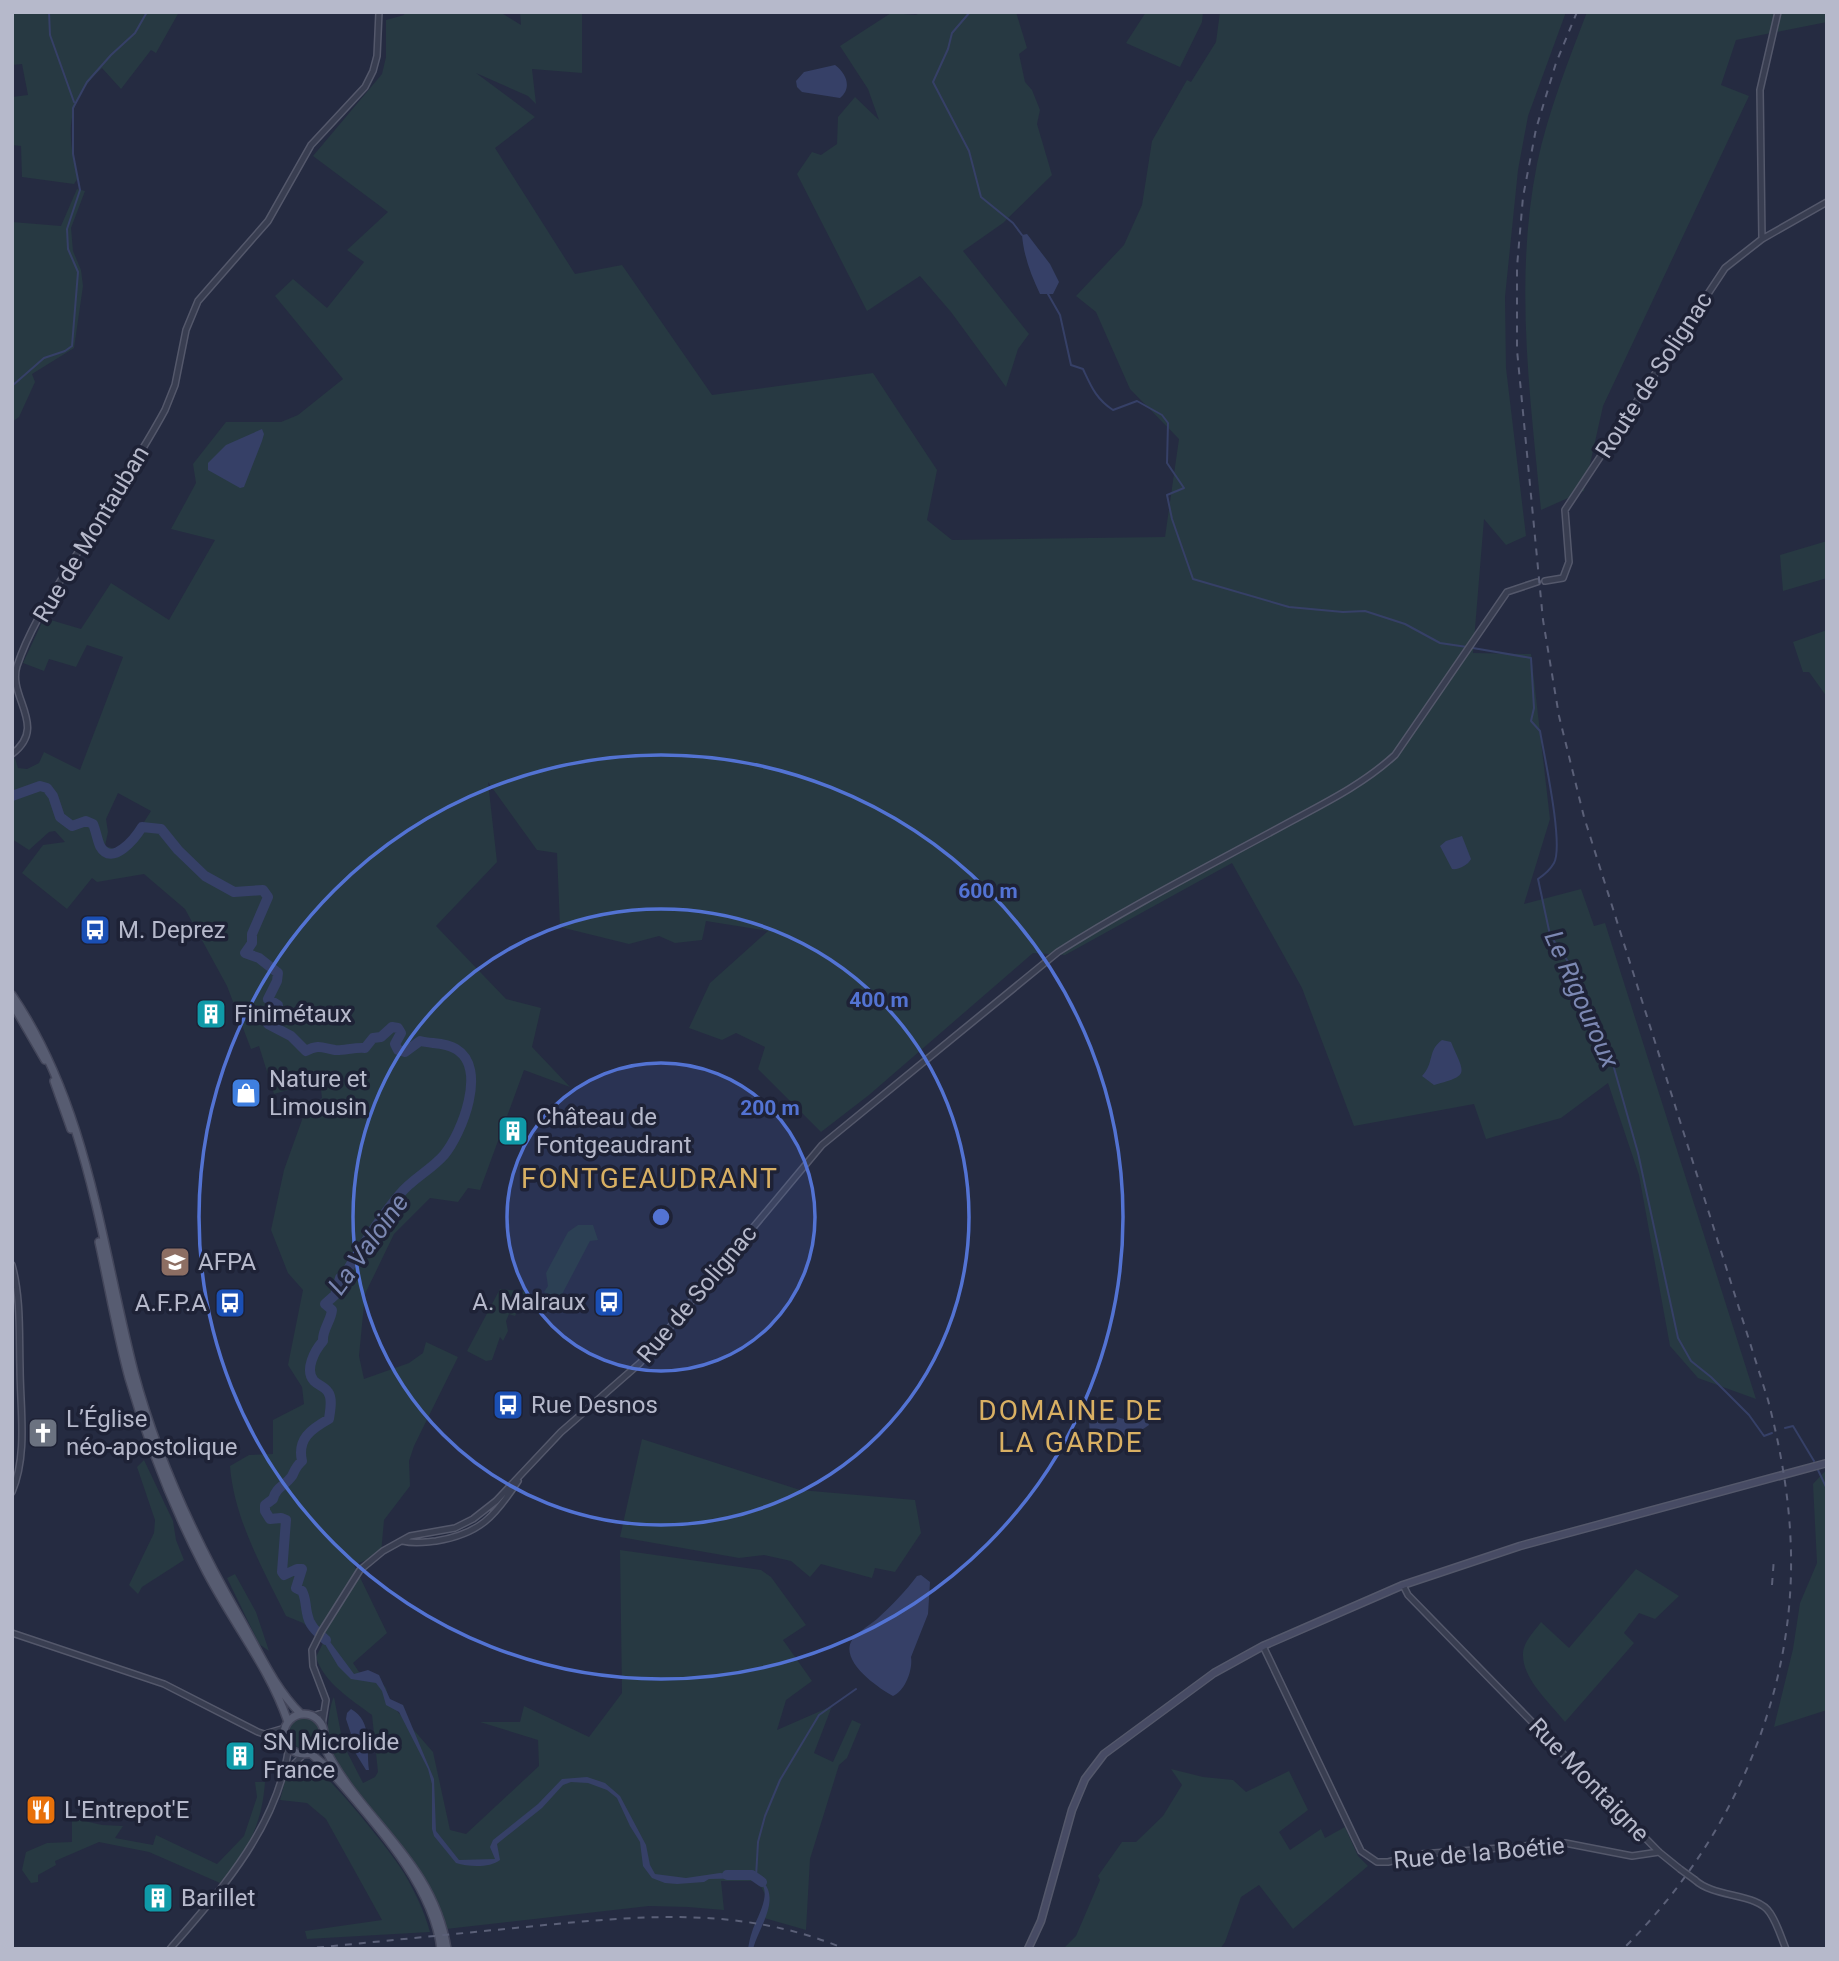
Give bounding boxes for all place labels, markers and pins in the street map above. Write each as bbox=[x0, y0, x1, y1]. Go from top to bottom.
bus stop icon: M. Deprez bbox=[78, 913, 112, 947]
place label: M. Deprez bbox=[118, 916, 226, 944]
building icon: Finimétaux bbox=[194, 997, 228, 1031]
place label: Finimétaux bbox=[234, 1000, 352, 1028]
place label: Nature et Limousin bbox=[269, 1065, 368, 1121]
shop icon: Nature et Limousin bbox=[229, 1076, 263, 1110]
place label: Château de Fontgeaudrant bbox=[536, 1103, 692, 1159]
building icon: Château de Fontgeaudrant bbox=[496, 1114, 530, 1148]
centre of rings bbox=[649, 1205, 673, 1229]
school or university icon: AFPA bbox=[158, 1245, 192, 1279]
place label: AFPA bbox=[198, 1248, 256, 1276]
bus stop icon: A. Malraux bbox=[592, 1285, 626, 1319]
bus stop icon: A.F.P.A bbox=[213, 1286, 247, 1320]
place label: A. Malraux bbox=[472, 1288, 586, 1316]
place label: A.F.P.A bbox=[135, 1289, 207, 1317]
bus stop icon: Rue Desnos bbox=[491, 1388, 525, 1422]
place label: Rue Desnos bbox=[531, 1391, 658, 1419]
place label: L’Église néo-apostolique bbox=[66, 1405, 237, 1461]
church icon: L’Église néo-apostolique bbox=[26, 1416, 60, 1450]
place label: SN Microlide France bbox=[263, 1728, 399, 1784]
building icon: SN Microlide France bbox=[223, 1739, 257, 1773]
restaurant icon: L'Entrepot'E bbox=[24, 1793, 58, 1827]
place label: L'Entrepot'E bbox=[64, 1796, 189, 1824]
building icon: Barillet bbox=[141, 1881, 175, 1915]
place label: Barillet bbox=[181, 1884, 255, 1912]

